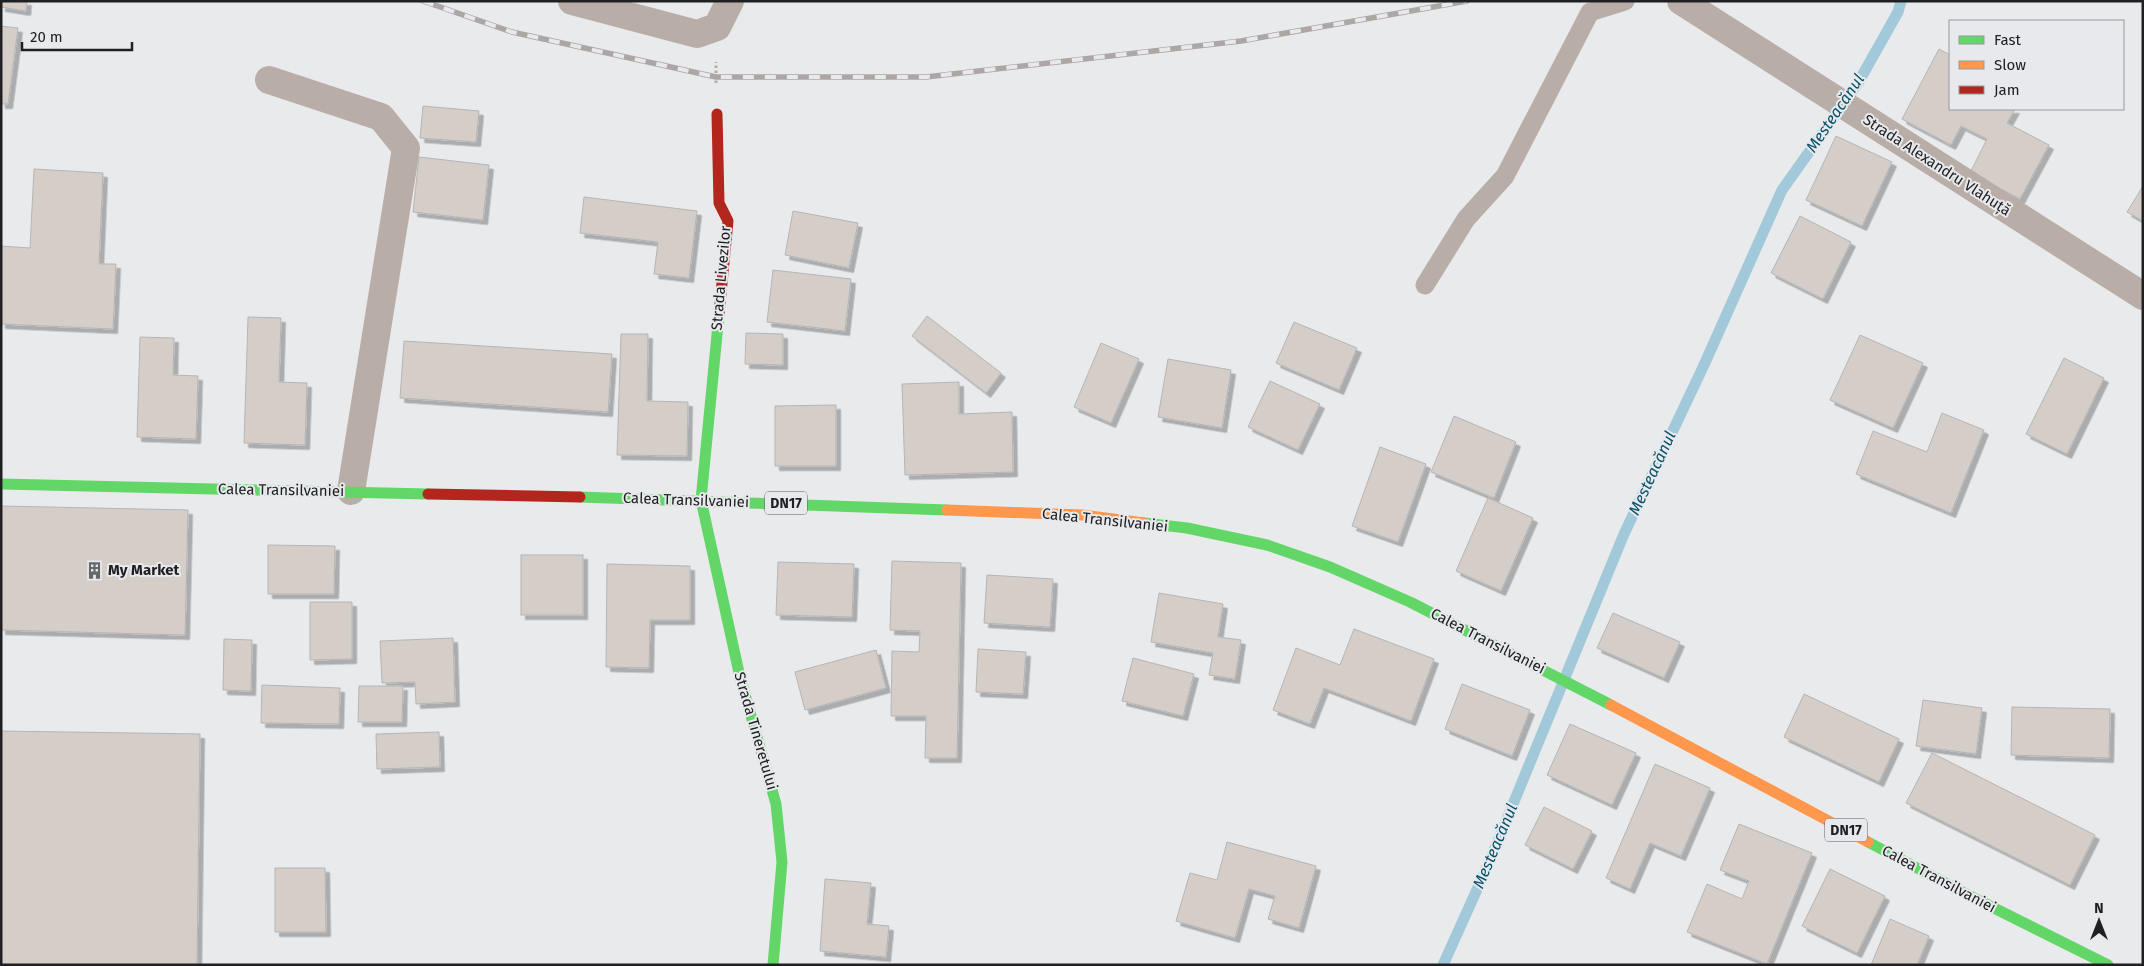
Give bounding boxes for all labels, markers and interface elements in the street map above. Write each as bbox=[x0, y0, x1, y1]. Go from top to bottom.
scale bar bbox=[22, 20, 132, 52]
legend bbox=[1949, 20, 2124, 110]
text: 20 m bbox=[30, 28, 63, 46]
text: Fast bbox=[1994, 31, 2021, 49]
text: Slow bbox=[1994, 56, 2026, 74]
water label: Mesteacănul bbox=[1802, 70, 1868, 156]
text: Jam bbox=[1994, 81, 2020, 99]
street label: Strada Alexandru Vlahuță bbox=[1859, 111, 2014, 220]
street label: Strada Livezilor bbox=[707, 225, 735, 331]
water label: Mesteacănul bbox=[1624, 428, 1680, 518]
street label: Calea Transilvaniei bbox=[218, 480, 344, 500]
street label: Calea Transilvaniei bbox=[622, 489, 750, 511]
road number: DN17 bbox=[765, 492, 807, 514]
street label: Calea Transilvaniei bbox=[1041, 504, 1169, 536]
building icon: My Market bbox=[84, 560, 104, 580]
place label: My Market bbox=[108, 561, 180, 579]
street label: Calea Transilvaniei bbox=[1428, 604, 1548, 678]
street label: Strada Tineretului bbox=[731, 670, 781, 792]
water label: Mesteacănul bbox=[1469, 801, 1521, 891]
road number: DN17 bbox=[1825, 818, 1867, 842]
street label: Calea Transilvaniei bbox=[1879, 841, 1999, 917]
north arrow bbox=[2074, 896, 2124, 946]
text: N bbox=[2094, 900, 2104, 917]

